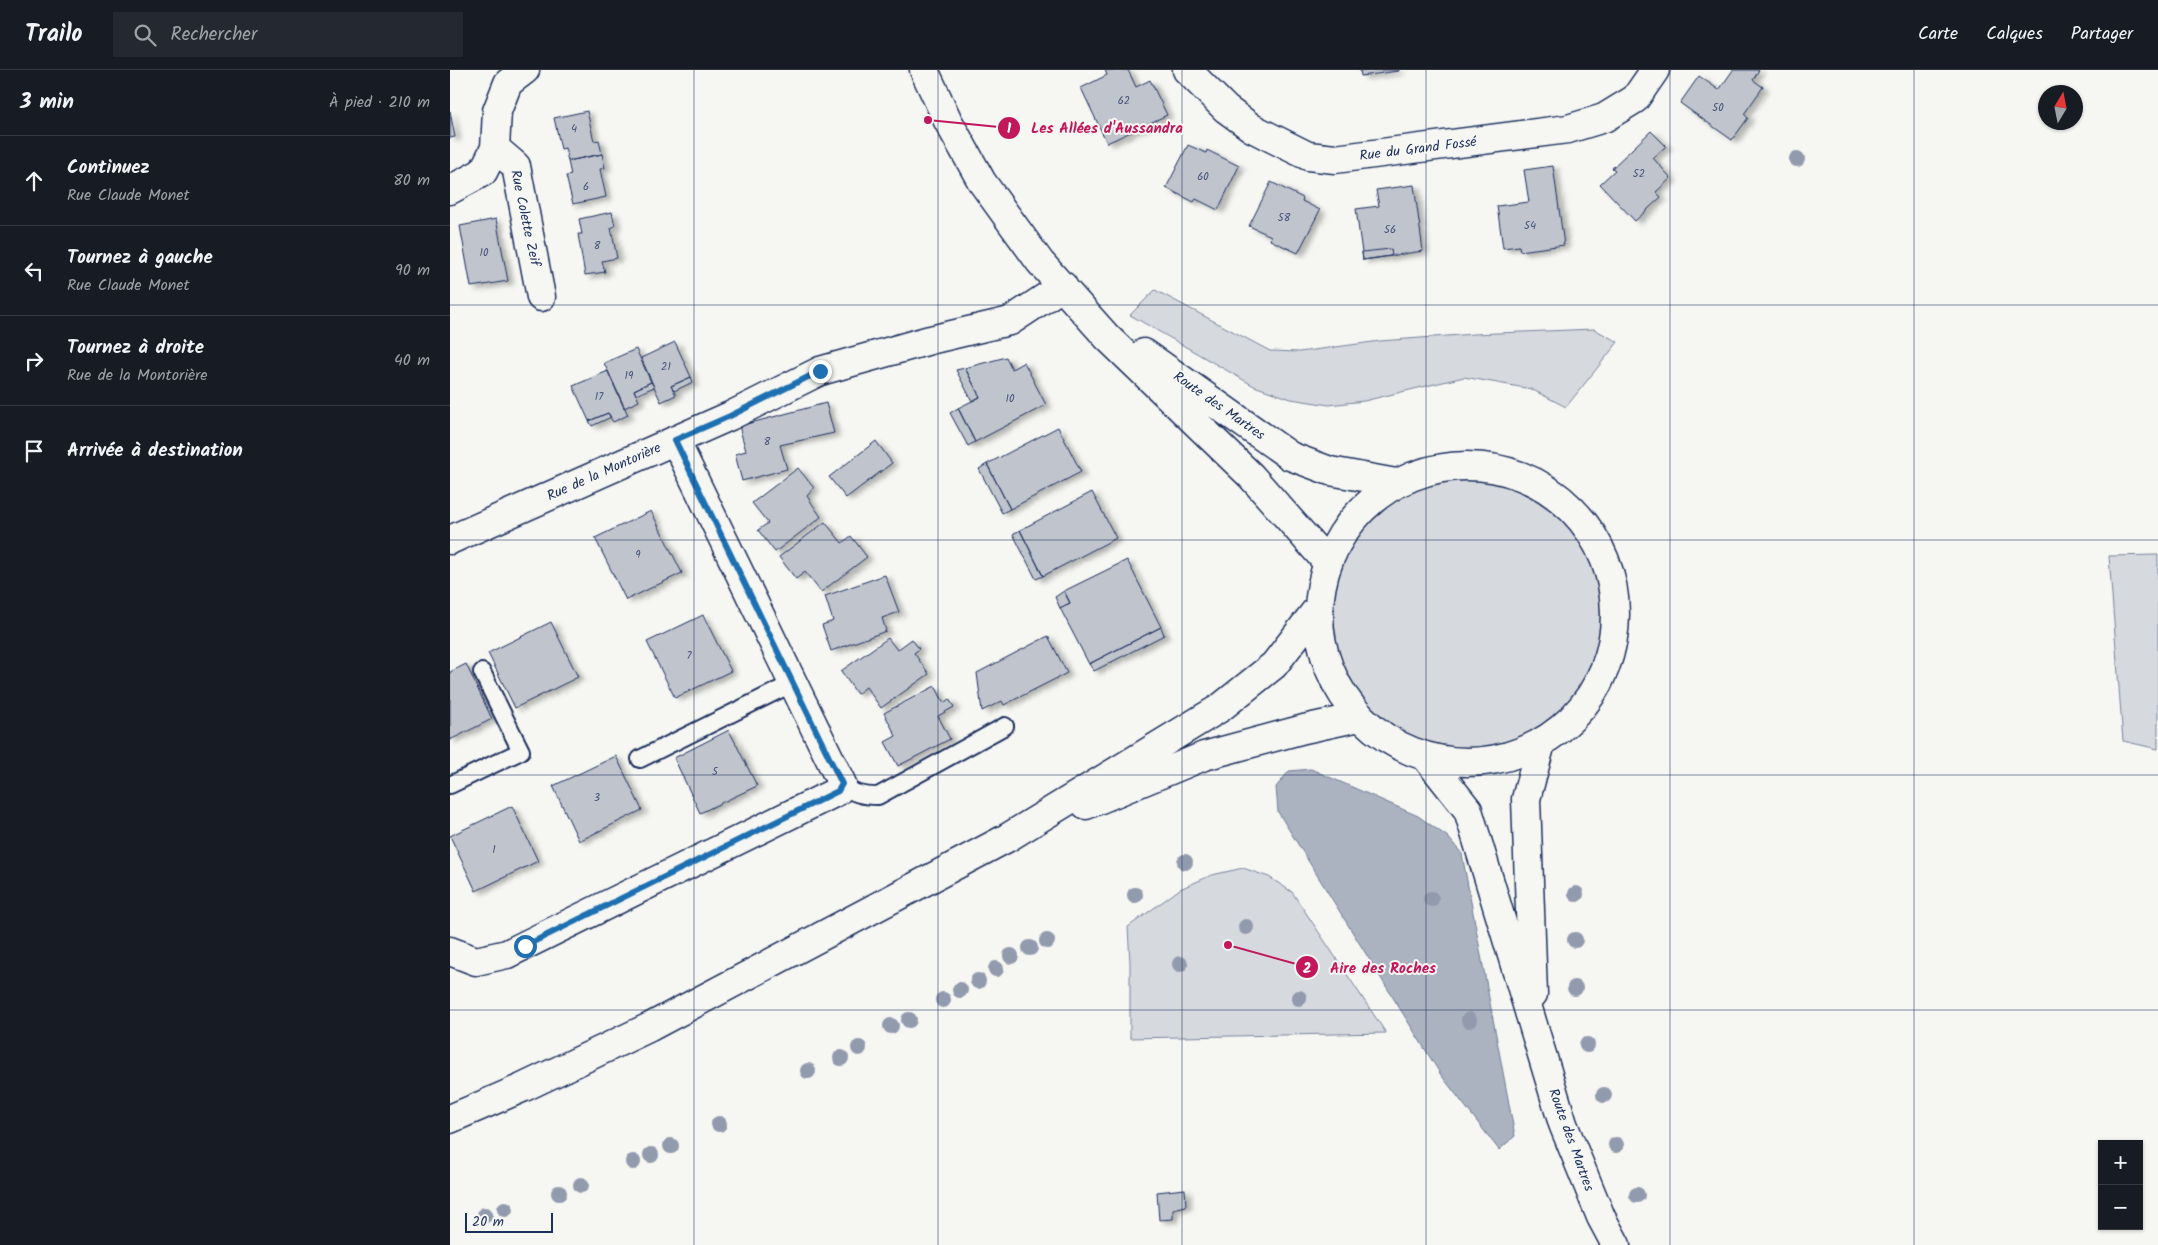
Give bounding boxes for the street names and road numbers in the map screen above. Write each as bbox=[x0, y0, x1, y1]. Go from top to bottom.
street label: Rue du Grand Fossé bbox=[1358, 131, 1479, 167]
street label: Rue Colette Zeif bbox=[504, 168, 546, 270]
street label: Route des Martres bbox=[1168, 366, 1270, 446]
street label: Rue de la Montorière bbox=[543, 437, 665, 507]
street label: Route des Martres bbox=[1542, 1085, 1600, 1195]

